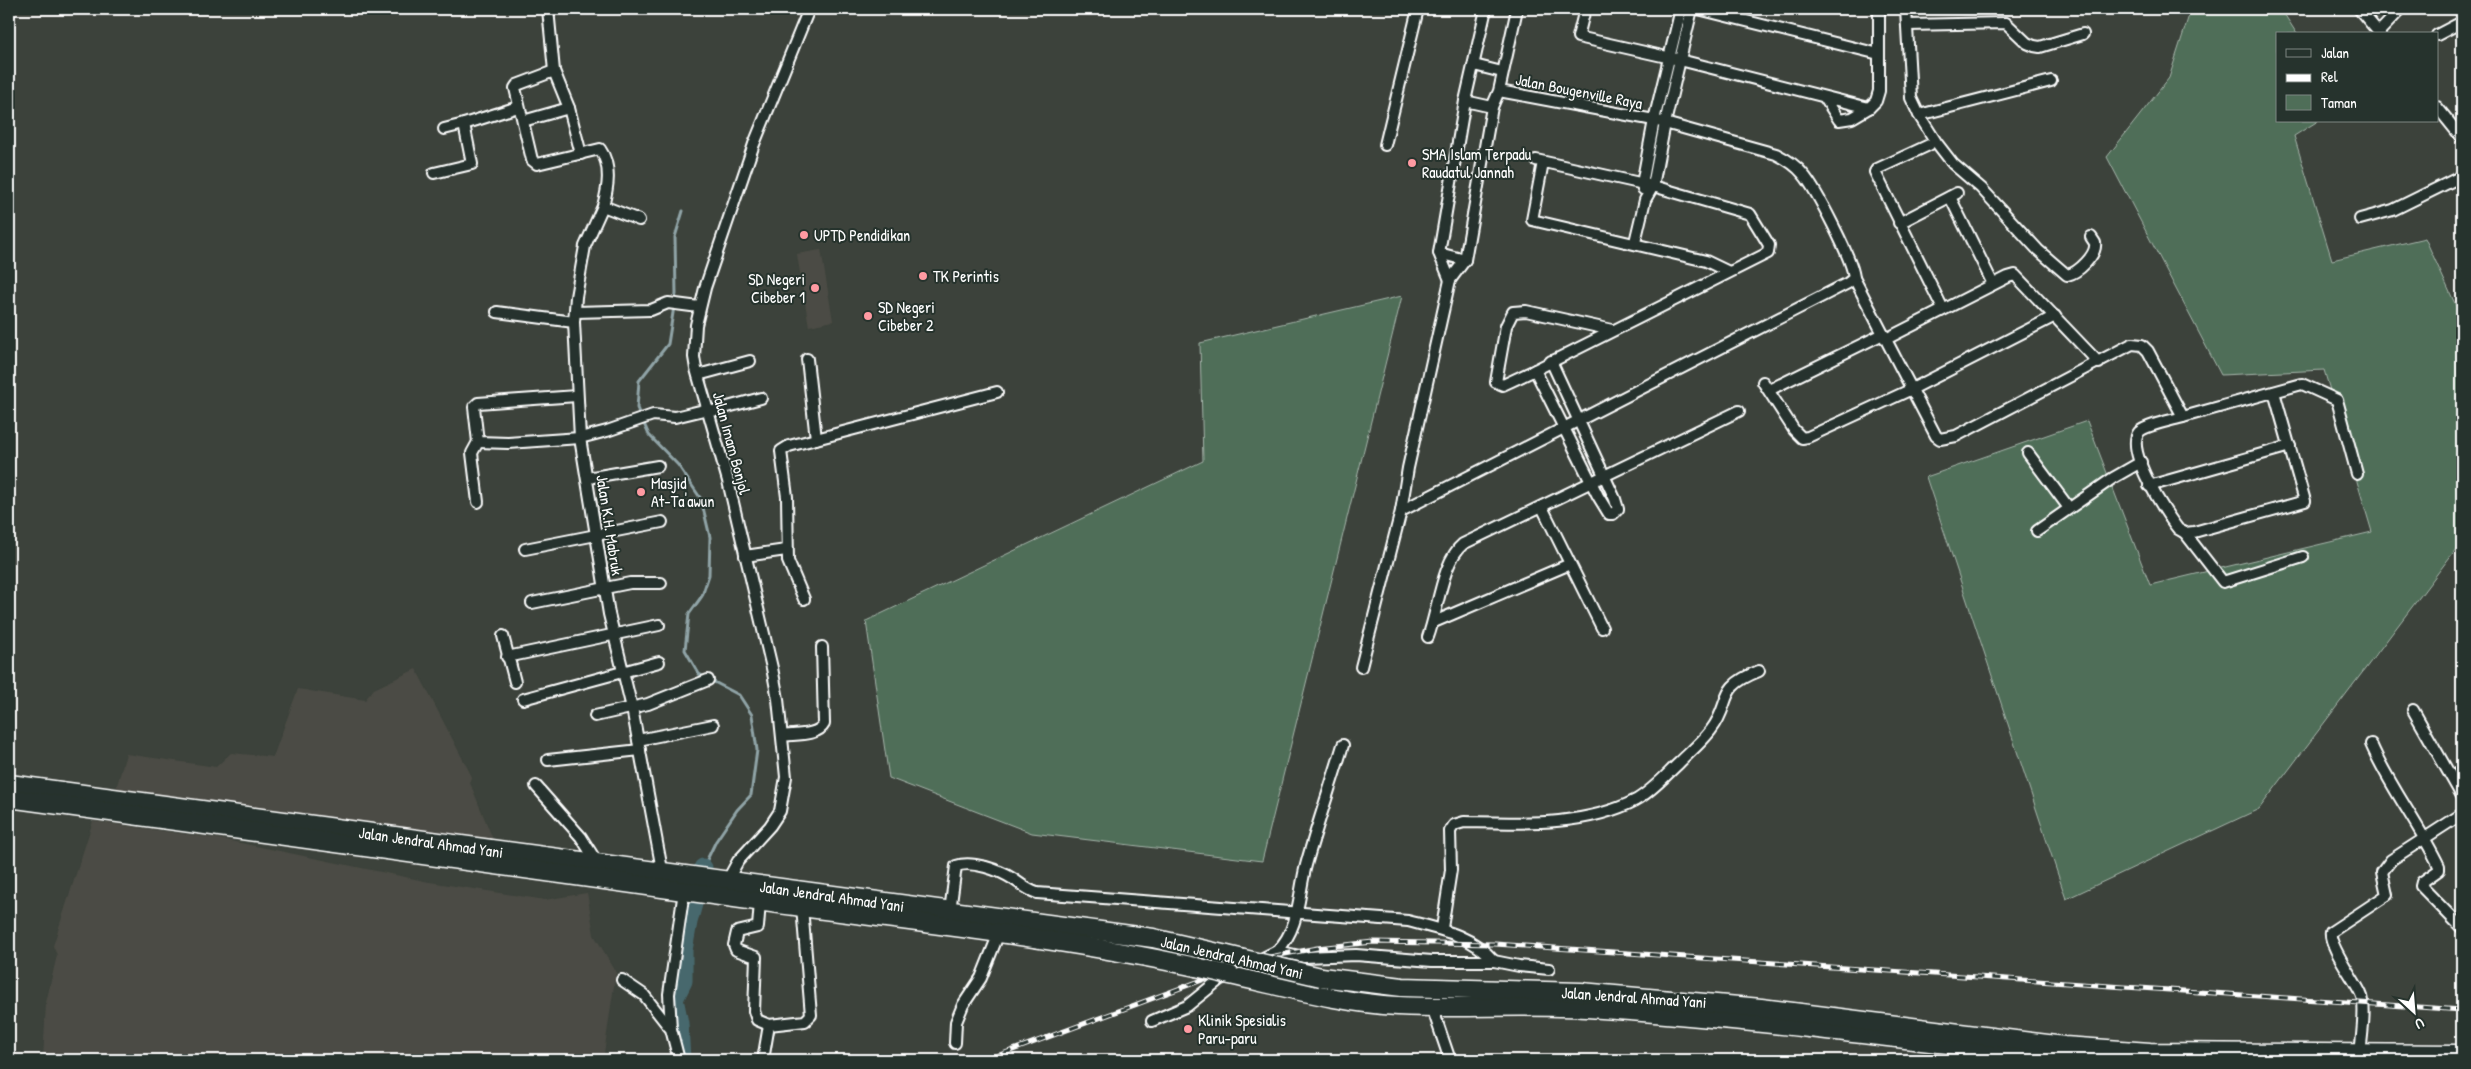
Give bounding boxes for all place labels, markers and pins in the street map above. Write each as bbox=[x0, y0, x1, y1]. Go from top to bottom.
place label: SMA Islam Terpadu Raudatul Jannah bbox=[1422, 143, 1532, 183]
marker: SMA Islam Terpadu Raudatul Jannah bbox=[1406, 157, 1418, 169]
place label: UPTD Pendidikan bbox=[814, 224, 910, 246]
marker: UPTD Pendidikan bbox=[798, 229, 810, 241]
place label: TK Perintis bbox=[933, 265, 999, 287]
place label: SD Negeri Cibeber 1 bbox=[748, 268, 805, 308]
marker: TK Perintis bbox=[917, 270, 929, 282]
marker: SD Negeri Cibeber 1 bbox=[809, 282, 821, 294]
place label: SD Negeri Cibeber 2 bbox=[878, 296, 935, 336]
marker: SD Negeri Cibeber 2 bbox=[862, 310, 874, 322]
place label: Masjid At-Ta'awun bbox=[651, 472, 714, 512]
marker: Masjid At-Ta'awun bbox=[635, 486, 647, 498]
place label: Klinik Spesialis Paru-paru bbox=[1198, 1009, 1286, 1049]
marker: Klinik Spesialis Paru-paru bbox=[1182, 1023, 1194, 1035]

